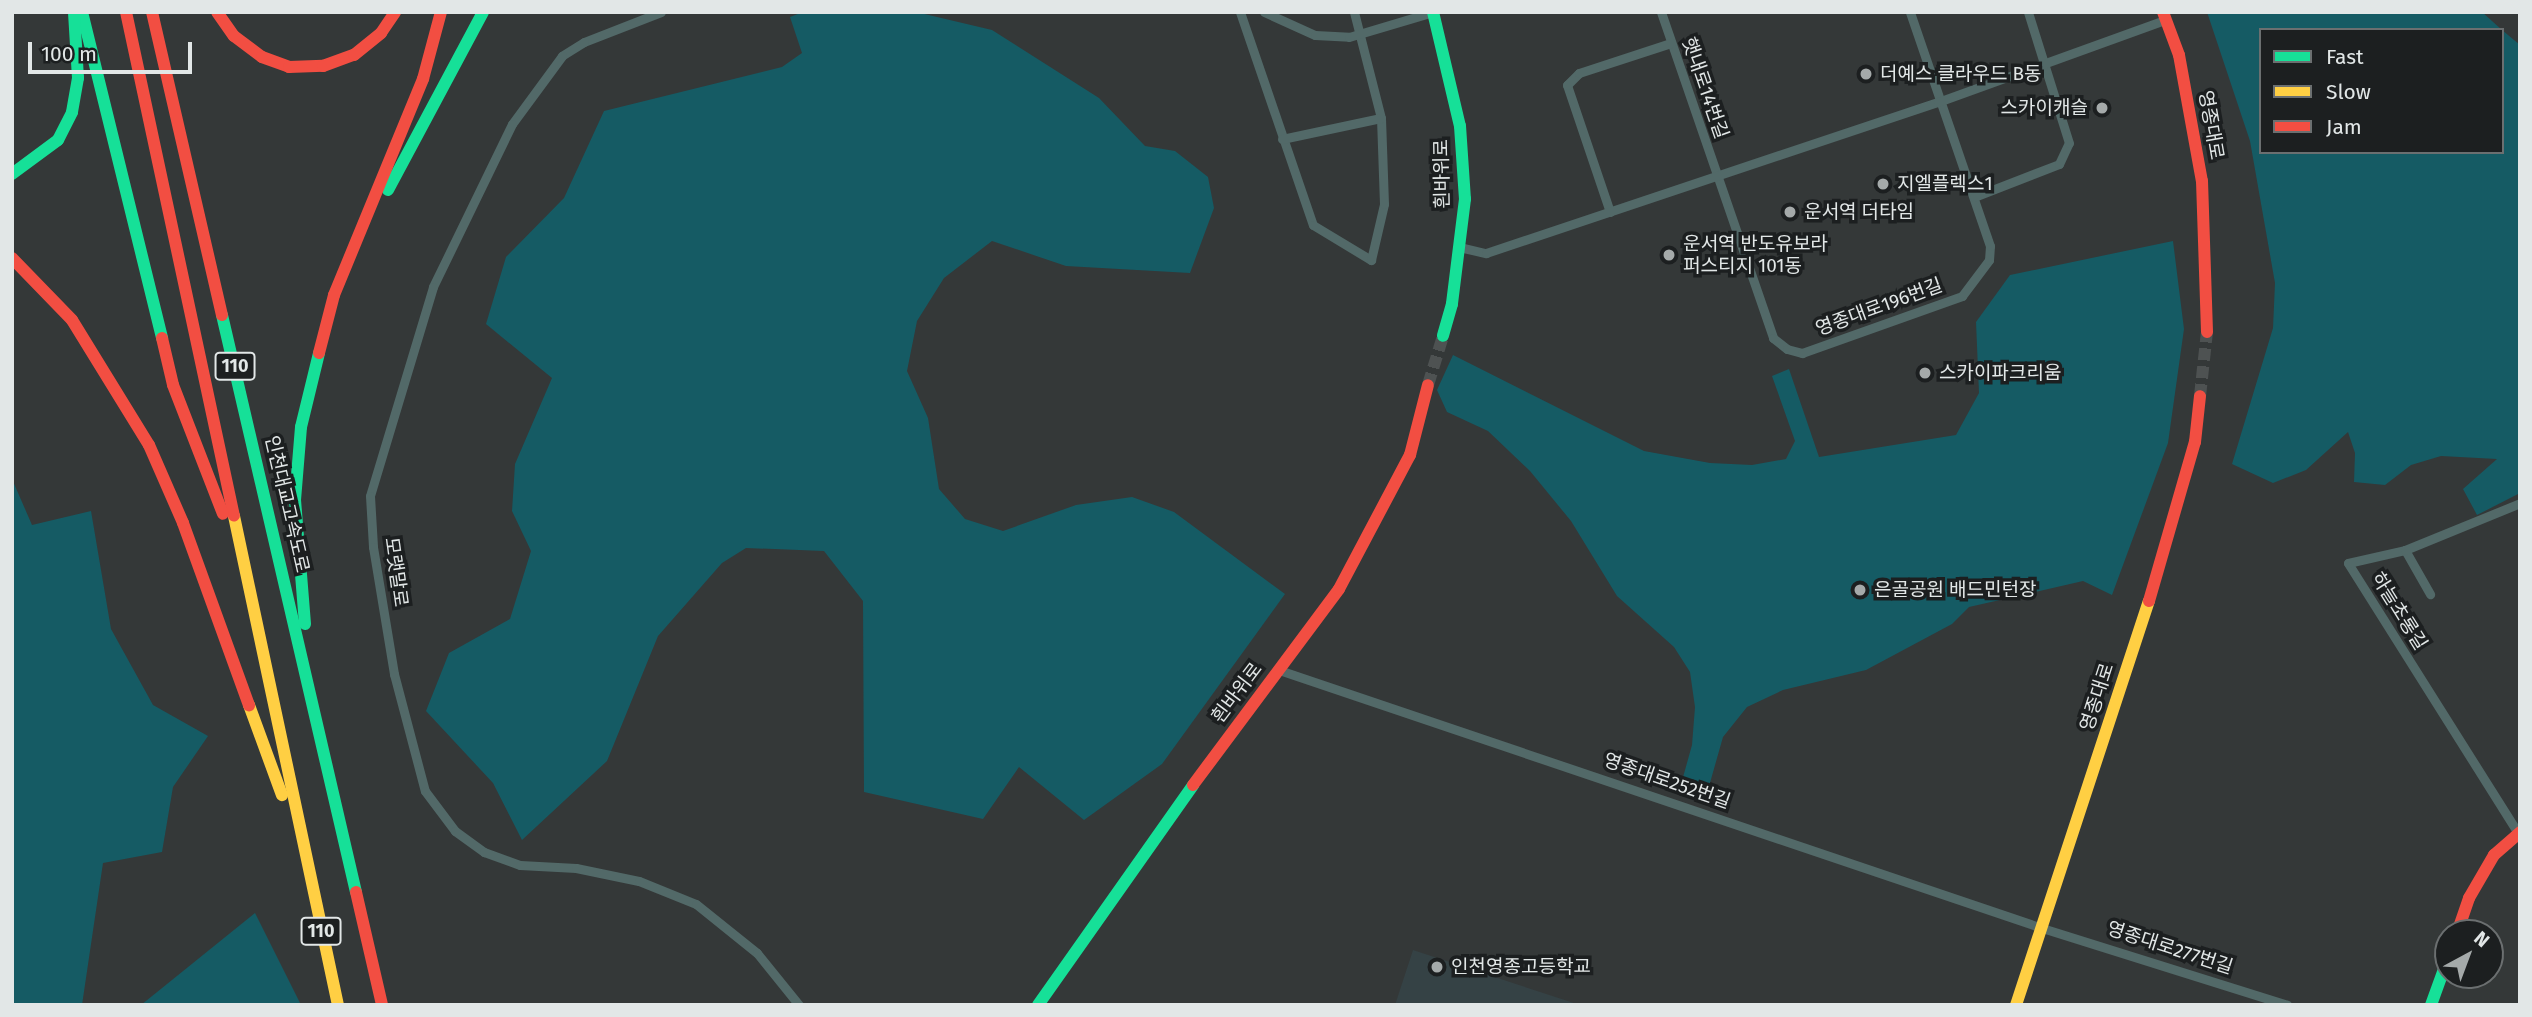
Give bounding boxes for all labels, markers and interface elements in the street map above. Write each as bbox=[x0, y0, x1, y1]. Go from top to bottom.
scale bar bbox=[32, 28, 196, 72]
legend bbox=[2259, 28, 2504, 154]
street label: 햇내로14번길 bbox=[1677, 34, 1733, 142]
text: 100 m bbox=[41, 41, 97, 67]
text: Fast bbox=[2326, 44, 2364, 70]
place label: 더예스 클라우드 B동 bbox=[1880, 63, 2041, 85]
marker: 더예스 클라우드 B동 bbox=[1858, 66, 1874, 82]
text: Slow bbox=[2326, 79, 2371, 105]
street label: 영종대로 bbox=[2194, 89, 2228, 161]
place label: 스카이캐슬 bbox=[2001, 97, 2088, 119]
marker: 스카이캐슬 bbox=[2094, 100, 2110, 116]
text: Jam bbox=[2326, 114, 2362, 140]
street label: 흰바위로 bbox=[1430, 139, 1454, 209]
place label: 지엘플렉스1 bbox=[1897, 173, 1993, 195]
marker: 지엘플렉스1 bbox=[1875, 176, 1891, 192]
place label: 운서역 더타임 bbox=[1804, 201, 1914, 223]
marker: 운서역 더타임 bbox=[1782, 204, 1798, 220]
place label: 운서역 반도유보라 퍼스티지 101동 bbox=[1683, 233, 1828, 277]
marker: 운서역 반도유보라 퍼스티지 101동 bbox=[1661, 247, 1677, 263]
street label: 영종대로196번길 bbox=[1813, 274, 1945, 340]
road number: 110 bbox=[214, 352, 256, 380]
place label: 스카이파크리움 bbox=[1939, 362, 2061, 384]
marker: 스카이파크리움 bbox=[1917, 365, 1933, 381]
street label: 인천대교고속도로 bbox=[260, 433, 314, 575]
street label: 모랫말로 bbox=[380, 536, 412, 608]
street label: 하늘초롱길 bbox=[2366, 568, 2432, 654]
place label: 은골공원 배드민턴장 bbox=[1874, 579, 2036, 601]
marker: 은골공원 배드민턴장 bbox=[1852, 582, 1868, 598]
street label: 흰바위로 bbox=[1207, 658, 1267, 728]
street label: 영종대로 bbox=[2075, 660, 2119, 734]
street label: 영종대로252번길 bbox=[1600, 749, 1734, 813]
road number: 110 bbox=[300, 916, 342, 946]
street label: 영종대로277번길 bbox=[2104, 917, 2236, 979]
north arrow bbox=[2434, 919, 2504, 989]
text: N bbox=[2469, 926, 2494, 952]
place label: 인천영종고등학교 bbox=[1451, 956, 1591, 978]
marker: 인천영종고등학교 bbox=[1429, 959, 1445, 975]

